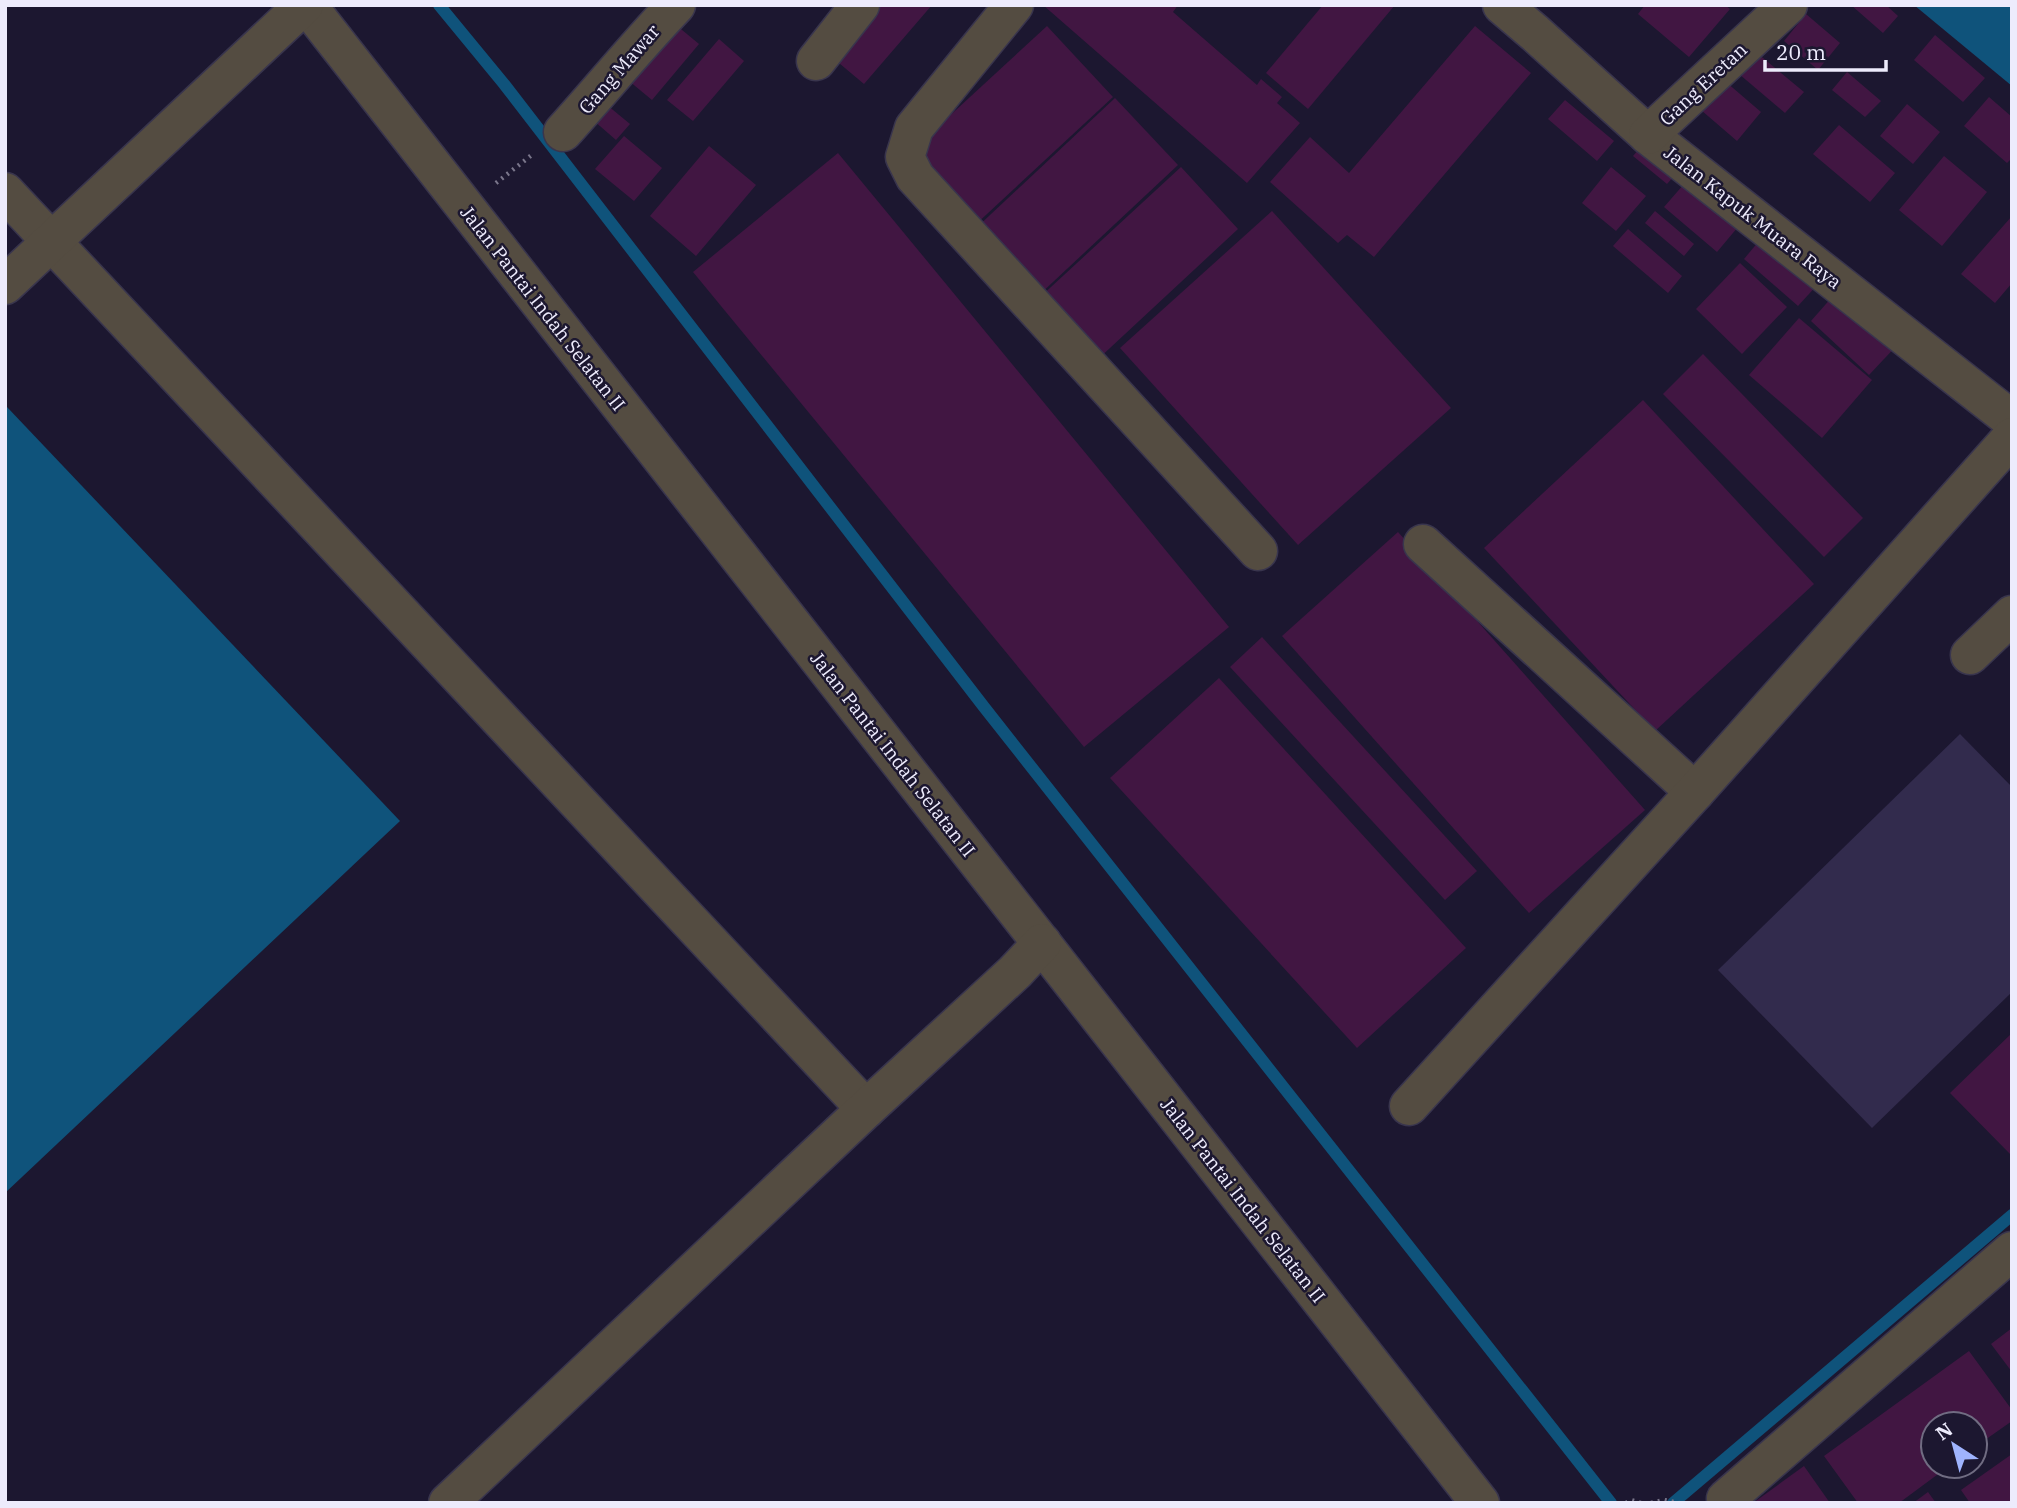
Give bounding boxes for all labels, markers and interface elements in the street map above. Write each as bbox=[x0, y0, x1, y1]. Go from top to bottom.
street label: Gang Mawar bbox=[573, 19, 665, 119]
scale bar bbox=[1765, 28, 1886, 72]
street label: Gang Eretan bbox=[1654, 37, 1752, 131]
text: 20 m bbox=[1776, 38, 1826, 66]
street label: Jalan Kapuk Muara Raya bbox=[1659, 140, 1847, 294]
street label: Jalan Pantai Indah Selatan II bbox=[455, 200, 631, 416]
street label: Jalan Pantai Indah Selatan II bbox=[805, 646, 981, 862]
street label: Jalan Pantai Indah Selatan II bbox=[1155, 1092, 1331, 1308]
north arrow bbox=[1919, 1410, 1989, 1480]
text: N bbox=[1931, 1417, 1957, 1445]

